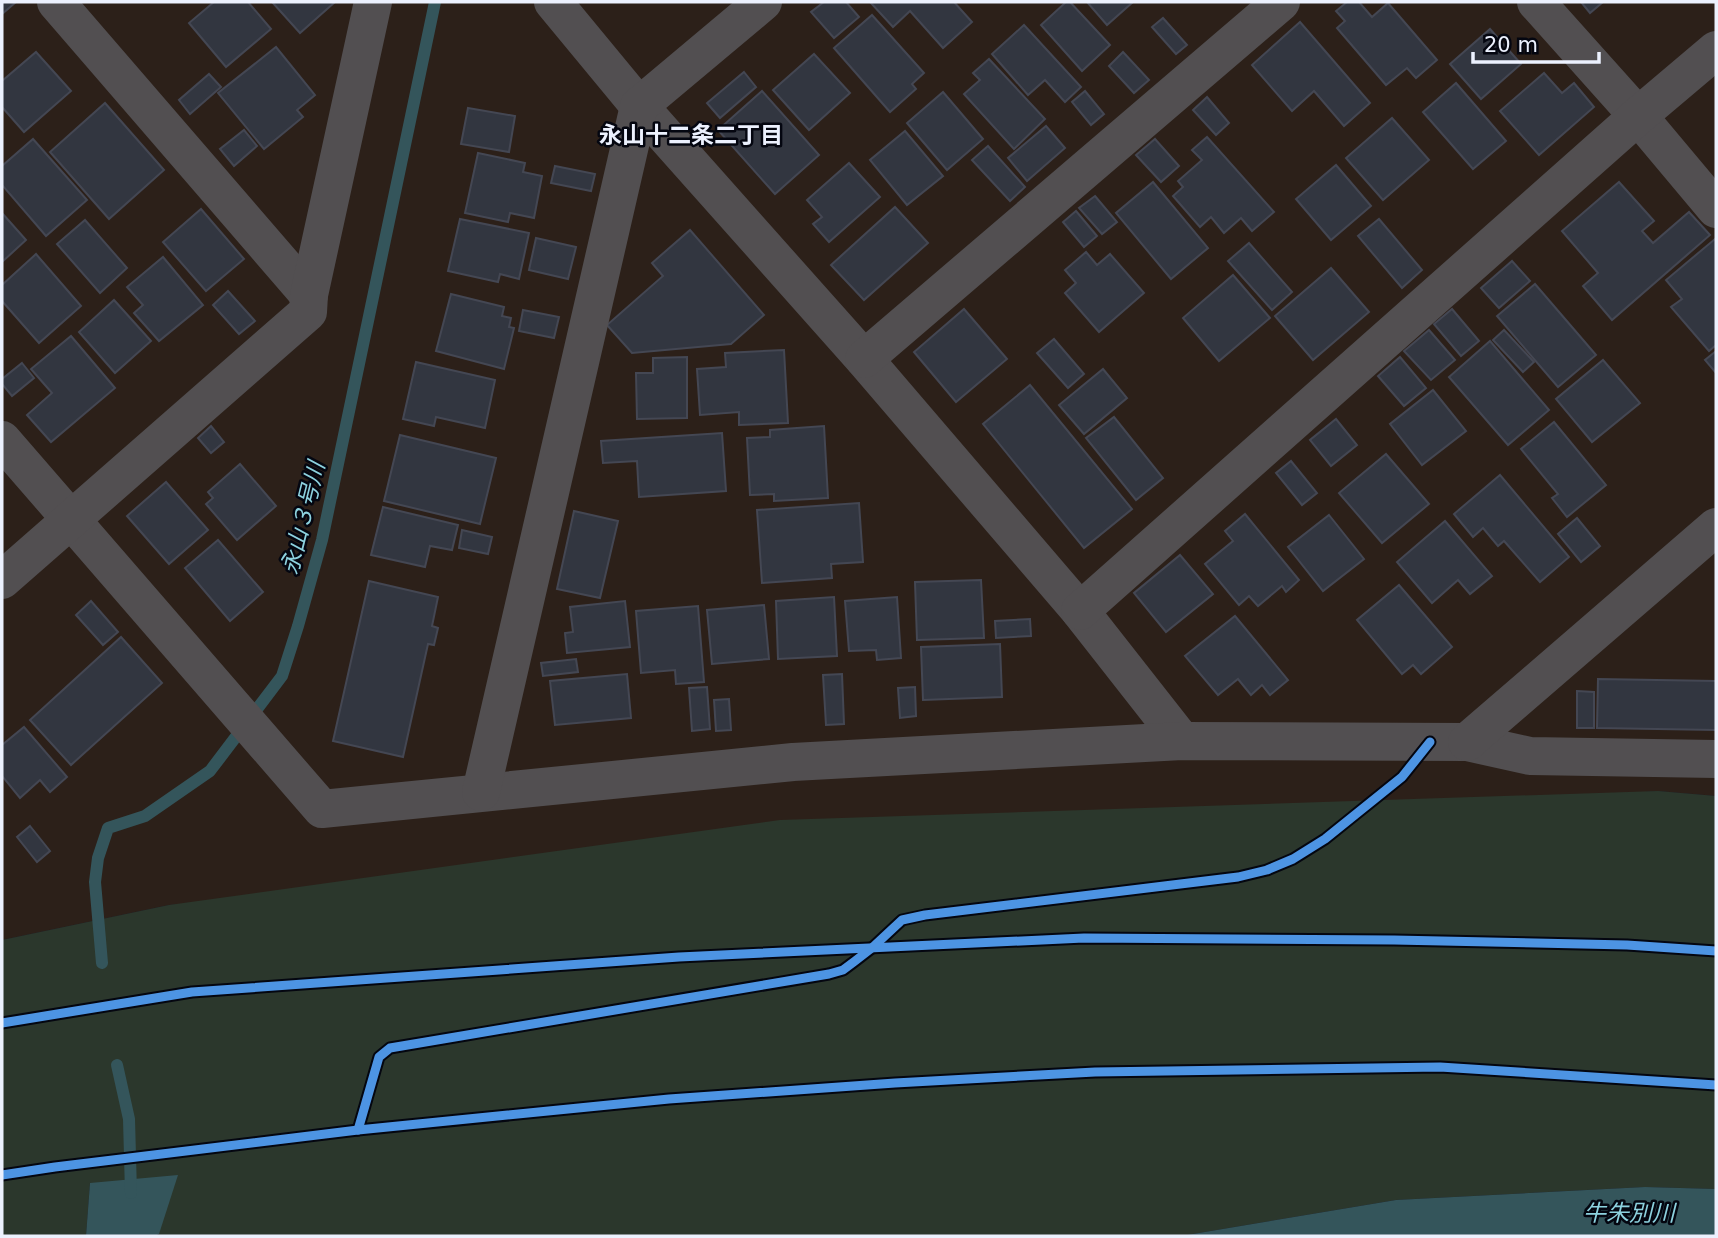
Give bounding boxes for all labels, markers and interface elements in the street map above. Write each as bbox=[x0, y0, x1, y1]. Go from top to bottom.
scale bar bbox=[1473, 21, 1599, 65]
text: 20 m bbox=[1484, 33, 1538, 57]
district label: 永山十二条二丁目 bbox=[599, 122, 783, 148]
water label: 永山３号川 bbox=[276, 456, 330, 577]
water label: 牛朱別川 bbox=[1583, 1200, 1678, 1226]

